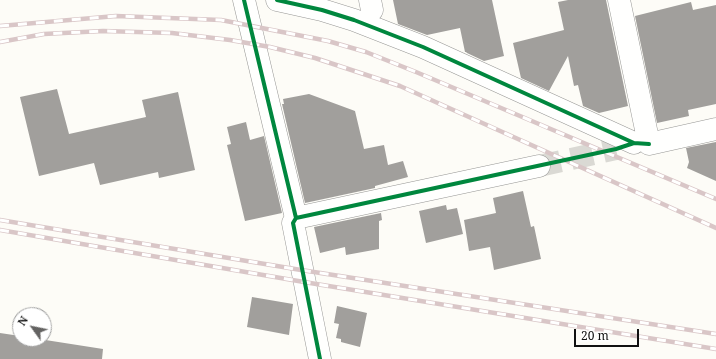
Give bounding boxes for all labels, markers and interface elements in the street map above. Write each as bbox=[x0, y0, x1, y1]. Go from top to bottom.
north arrow bbox=[12, 307, 52, 347]
text: N bbox=[14, 313, 31, 328]
scale bar bbox=[576, 321, 641, 347]
text: 20 m bbox=[581, 327, 609, 344]

